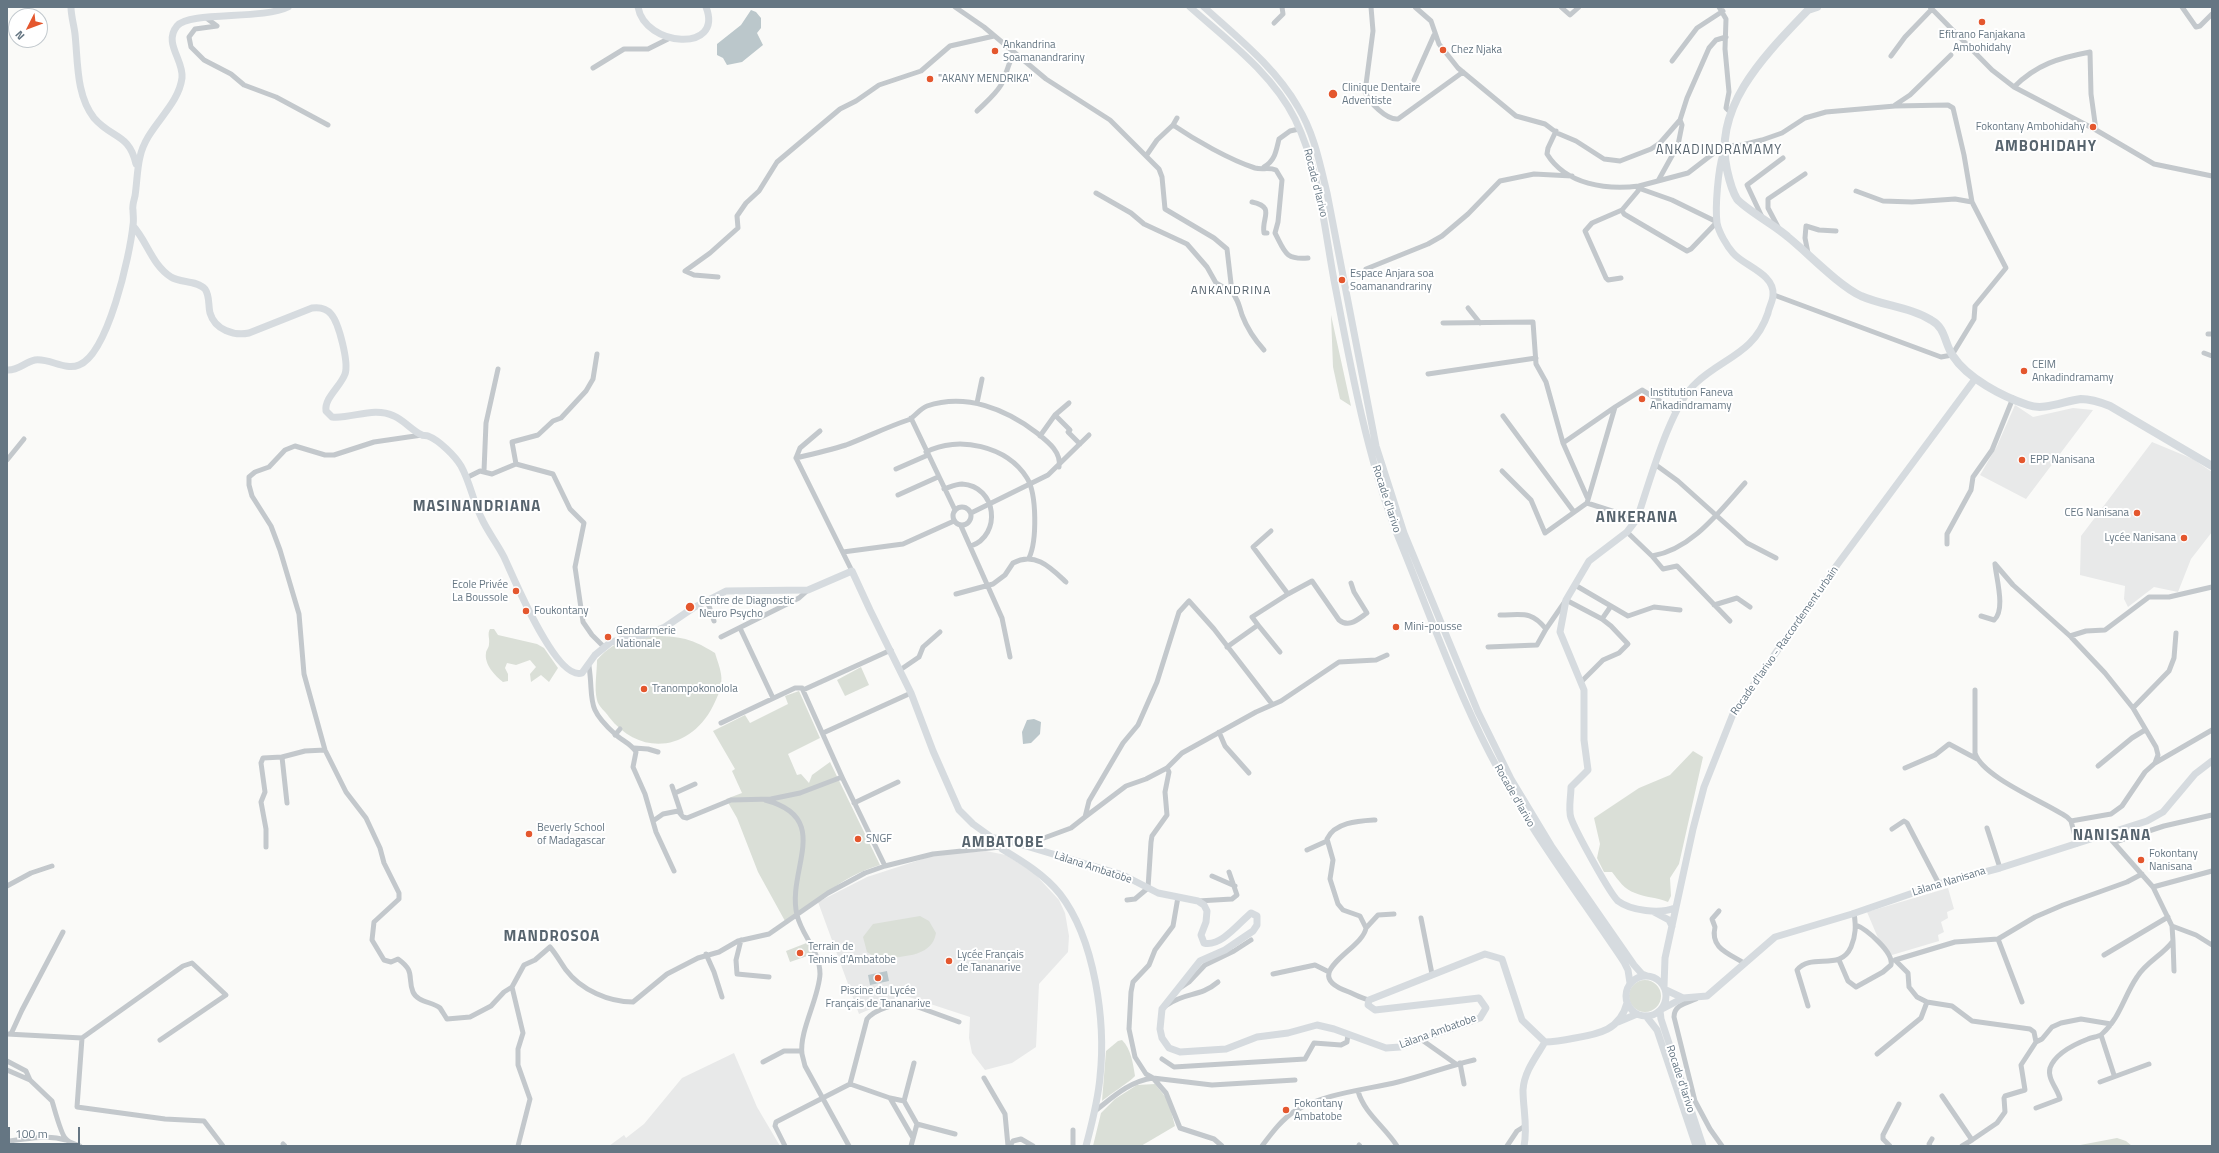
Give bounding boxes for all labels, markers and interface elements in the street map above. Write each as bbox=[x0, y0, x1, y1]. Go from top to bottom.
north arrow bbox=[8, 8, 48, 48]
marker: Efitrano Fanjakana Ambohidahy bbox=[1977, 17, 1987, 27]
text: N bbox=[11, 27, 28, 44]
place label: Efitrano Fanjakana Ambohidahy bbox=[1939, 28, 2025, 54]
place label: Ankandrina Soamanandrariny bbox=[1003, 38, 1085, 64]
place label: Chez Njaka bbox=[1451, 43, 1502, 57]
marker: Chez Njaka bbox=[1438, 45, 1448, 55]
marker: Ankandrina Soamanandrariny bbox=[990, 46, 1000, 56]
place label: "AKANY MENDRIKA" bbox=[938, 72, 1033, 86]
marker: "AKANY MENDRIKA" bbox=[925, 74, 935, 84]
place label: Clinique Dentaire Adventiste bbox=[1342, 81, 1420, 107]
marker: Clinique Dentaire Adventiste bbox=[1327, 88, 1339, 100]
place label: Fokontany Ambohidahy bbox=[1976, 120, 2085, 134]
marker: Fokontany Ambohidahy bbox=[2088, 122, 2098, 132]
district label: AMBOHIDAHY bbox=[1995, 138, 2097, 156]
district label: ANKADINDRAMAMY bbox=[1656, 143, 1782, 159]
street label: Rocade d'Iarivo bbox=[1300, 147, 1330, 219]
place label: Espace Anjara soa Soamanandrariny bbox=[1350, 267, 1434, 293]
marker: Espace Anjara soa Soamanandrariny bbox=[1337, 275, 1347, 285]
district label: ANKANDRINA bbox=[1191, 284, 1271, 298]
place label: CEIM Ankadindramamy bbox=[2032, 358, 2114, 384]
marker: CEIM Ankadindramamy bbox=[2019, 366, 2029, 376]
place label: Institution Faneva Ankadindramamy bbox=[1650, 386, 1733, 412]
marker: Institution Faneva Ankadindramamy bbox=[1637, 394, 1647, 404]
place label: EPP Nanisana bbox=[2030, 453, 2095, 467]
marker: EPP Nanisana bbox=[2017, 455, 2027, 465]
street label: Rocade d'Iarivo bbox=[1369, 464, 1403, 534]
district label: MASINANDRIANA bbox=[413, 498, 541, 516]
place label: CEG Nanisana bbox=[2065, 506, 2129, 520]
marker: CEG Nanisana bbox=[2132, 508, 2142, 518]
district label: ANKERANA bbox=[1596, 509, 1678, 527]
place label: Lycée Nanisana bbox=[2104, 531, 2176, 545]
marker: Lycée Nanisana bbox=[2179, 533, 2189, 543]
street label: Rocade d'Iarivo - Raccordement urbain bbox=[1728, 564, 1842, 718]
place label: Ecole Privée La Boussole bbox=[452, 578, 508, 604]
marker: Ecole Privée La Boussole bbox=[511, 586, 521, 596]
place label: Centre de Diagnostic Neuro Psycho bbox=[699, 594, 794, 620]
marker: Centre de Diagnostic Neuro Psycho bbox=[684, 601, 696, 613]
place label: Foukontany bbox=[534, 604, 589, 618]
marker: Foukontany bbox=[521, 606, 531, 616]
place label: Mini-pousse bbox=[1404, 620, 1462, 634]
marker: Mini-pousse bbox=[1391, 622, 1401, 632]
place label: Gendarmerie Nationale bbox=[616, 624, 676, 650]
marker: Gendarmerie Nationale bbox=[603, 632, 613, 642]
place label: Tranompokonolola bbox=[652, 682, 738, 696]
marker: Tranompokonolola bbox=[639, 684, 649, 694]
street label: Rocade d'Iarivo bbox=[1491, 762, 1537, 830]
place label: Beverly School of Madagascar bbox=[537, 821, 605, 847]
district label: NANISANA bbox=[2073, 827, 2151, 845]
marker: Beverly School of Madagascar bbox=[524, 829, 534, 839]
place label: SNGF bbox=[866, 832, 892, 846]
marker: SNGF bbox=[853, 834, 863, 844]
district label: AMBATOBE bbox=[962, 834, 1044, 852]
place label: Fokontany Nanisana bbox=[2149, 847, 2198, 873]
street label: Làlana Ambatobe bbox=[1053, 849, 1133, 887]
marker: Fokontany Nanisana bbox=[2136, 855, 2146, 865]
street label: Làlana Nanisana bbox=[1911, 865, 1987, 899]
district label: MANDROSOA bbox=[504, 928, 600, 946]
place label: Terrain de Tennis d'Ambatobe bbox=[808, 940, 896, 966]
marker: Terrain de Tennis d'Ambatobe bbox=[795, 948, 805, 958]
place label: Lycée Français de Tananarive bbox=[957, 948, 1024, 974]
marker: Lycée Français de Tananarive bbox=[944, 956, 954, 966]
marker: Piscine du Lycée Français de Tananarive bbox=[873, 973, 883, 983]
place label: Piscine du Lycée Français de Tananarive bbox=[826, 984, 930, 1010]
street label: Làlana Ambatobe bbox=[1398, 1012, 1478, 1052]
street label: Rocade d'Iarivo bbox=[1663, 1044, 1697, 1114]
place label: Fokontany Ambatobe bbox=[1294, 1097, 1343, 1123]
marker: Fokontany Ambatobe bbox=[1281, 1105, 1291, 1115]
scale bar bbox=[10, 1119, 82, 1145]
text: 100 m bbox=[15, 1124, 48, 1143]

